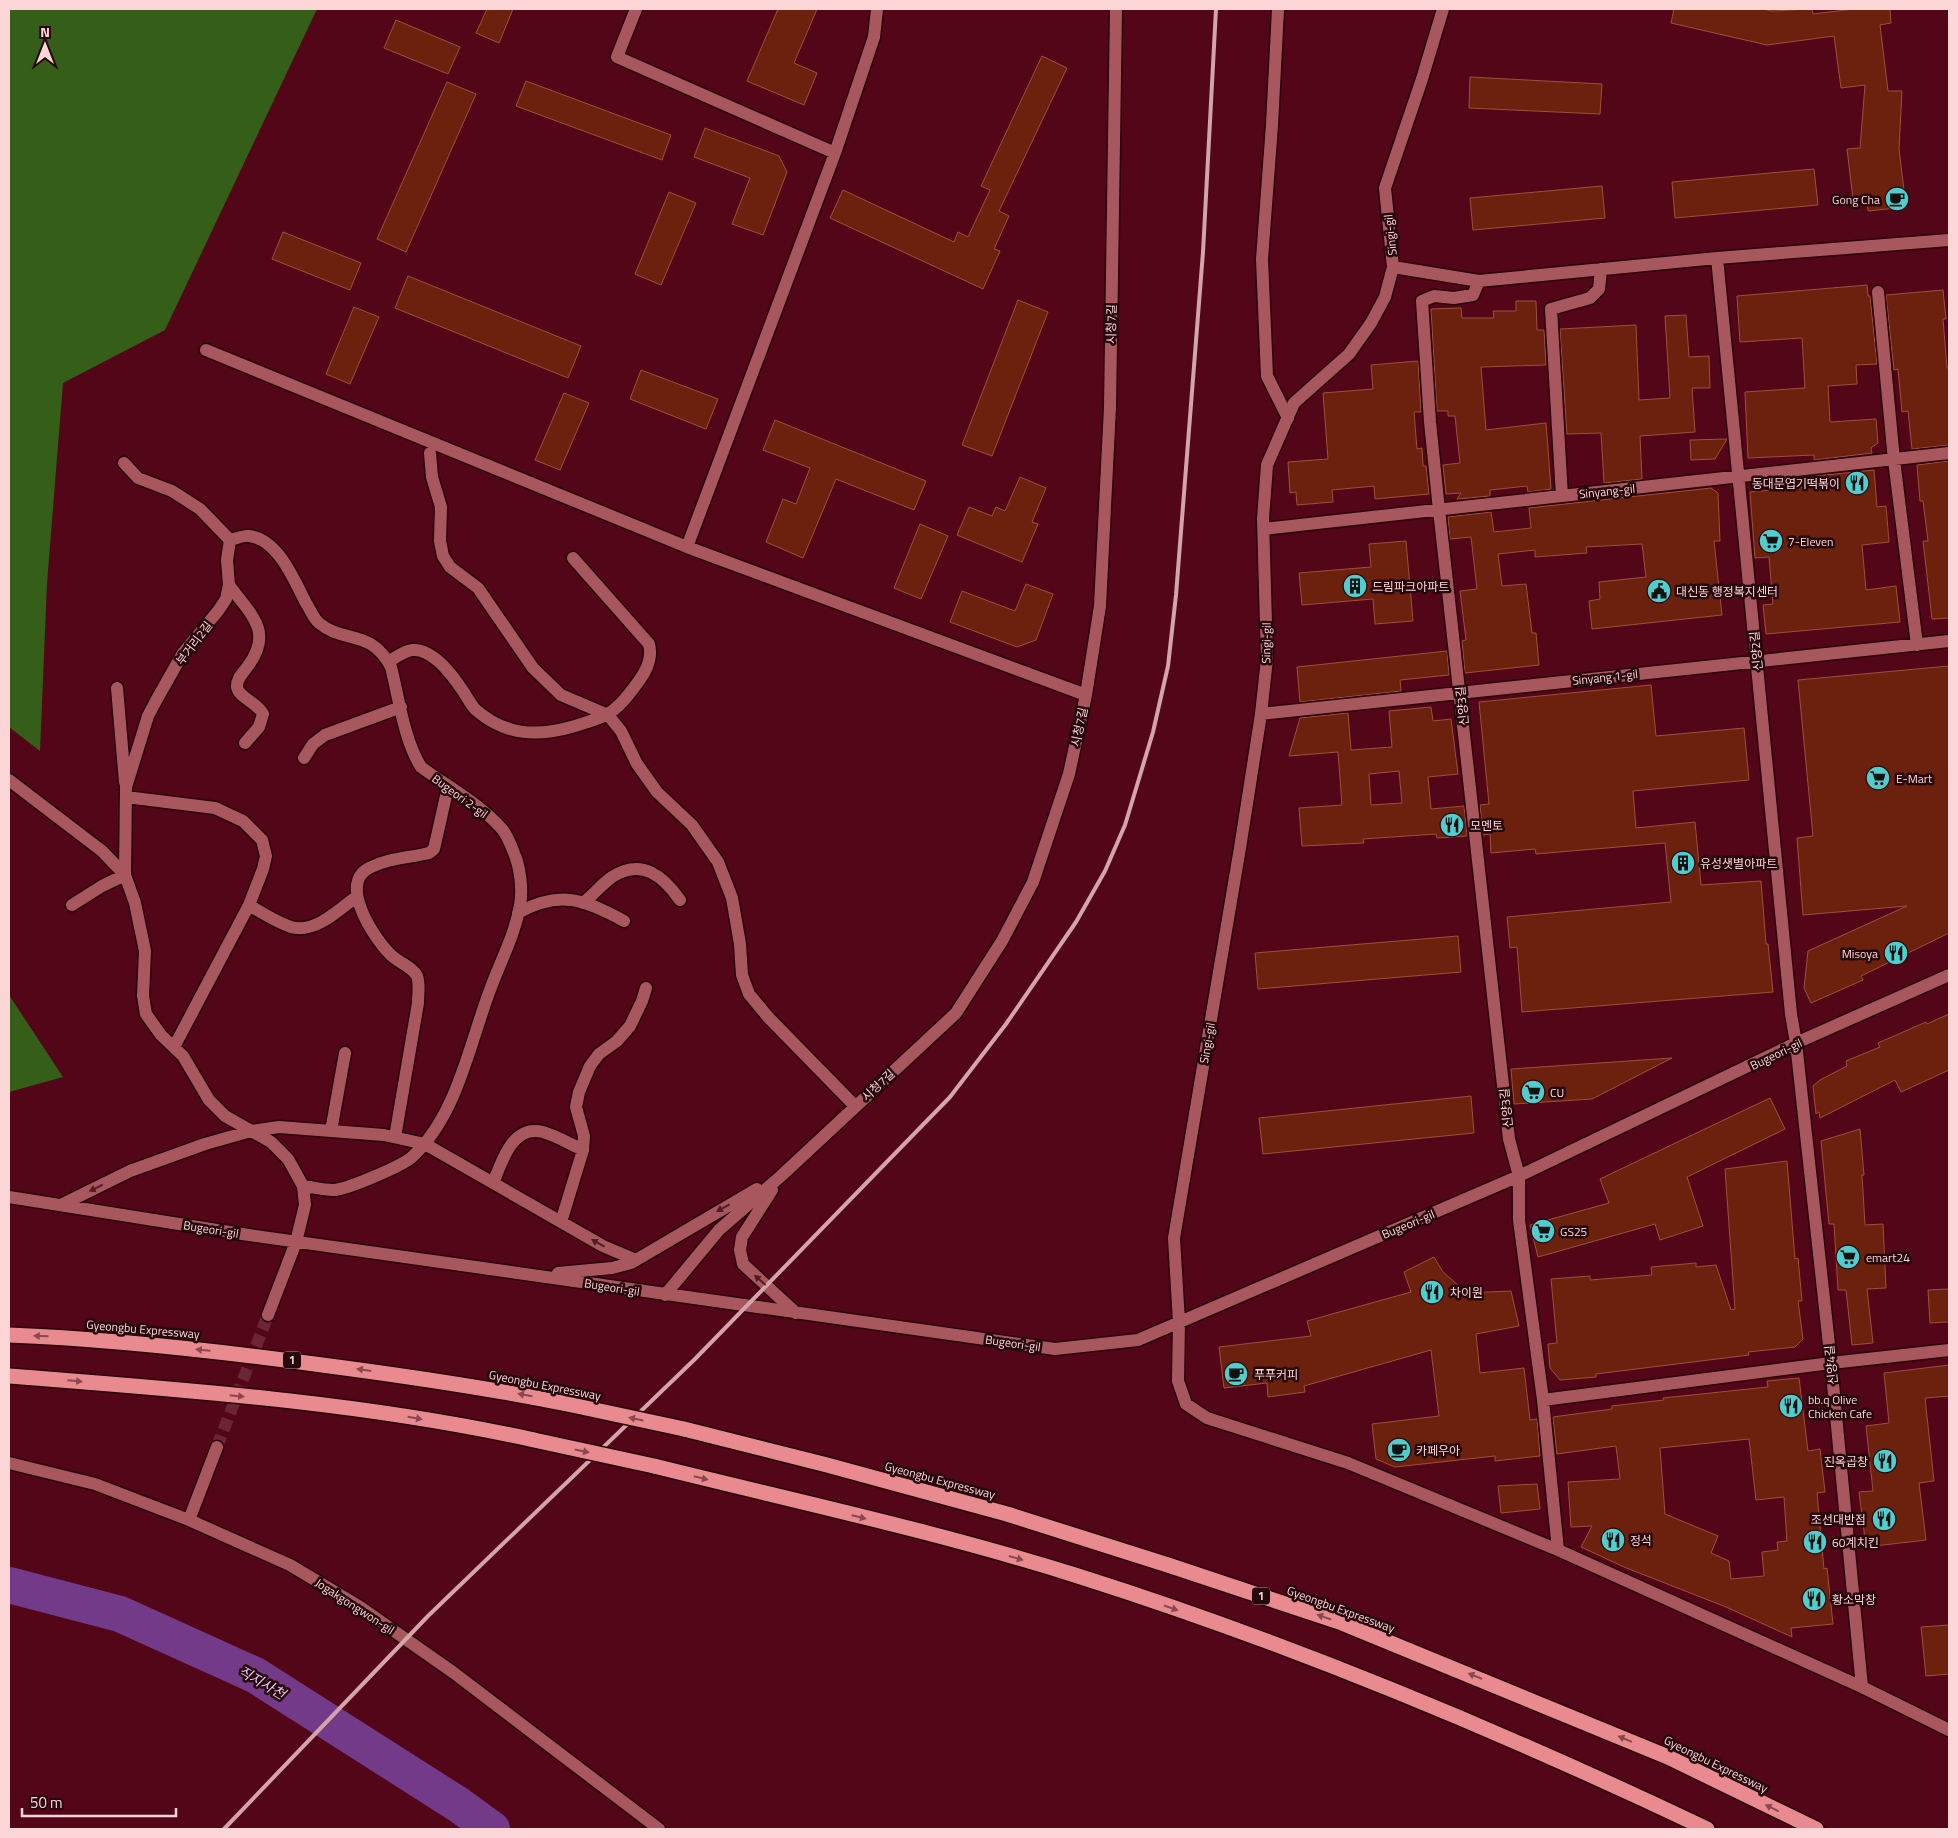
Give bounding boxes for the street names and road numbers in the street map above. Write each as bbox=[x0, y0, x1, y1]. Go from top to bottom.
street label: Singi-gil bbox=[1378, 214, 1402, 256]
street label: 시청7길 bbox=[1101, 304, 1121, 344]
street label: Sinyang-gil bbox=[1578, 479, 1636, 503]
street label: 부거리2길 bbox=[171, 617, 217, 669]
street label: Singi-gil bbox=[1256, 622, 1276, 664]
street label: 신양2길 bbox=[1744, 630, 1768, 672]
street label: Sinyang 1-gil bbox=[1571, 664, 1639, 690]
street label: 신양3길 bbox=[1450, 685, 1474, 727]
street label: 시청7길 bbox=[1066, 706, 1092, 748]
street label: Bugeori 2-gil bbox=[428, 769, 492, 823]
street label: Singi-gil bbox=[1194, 1021, 1220, 1065]
street label: Bugeori-gil bbox=[1747, 1033, 1805, 1075]
street label: 시청7길 bbox=[857, 1064, 899, 1106]
street label: 신양3길 bbox=[1494, 1087, 1518, 1129]
street label: Bugeori-gil bbox=[1379, 1204, 1437, 1244]
street label: Bugeori-gil bbox=[182, 1215, 240, 1243]
street label: Bugeori-gil bbox=[583, 1273, 641, 1301]
street label: Gyeongbu Expressway bbox=[86, 1315, 201, 1343]
street label: Bugeori-gil bbox=[984, 1330, 1042, 1356]
street label: 신양4길 bbox=[1819, 1344, 1843, 1386]
road number: 1 bbox=[283, 1352, 301, 1368]
street label: Gyeongbu Expressway bbox=[487, 1365, 603, 1405]
street label: Gyeongbu Expressway bbox=[883, 1456, 998, 1504]
street label: Jogakgongwon-gil bbox=[312, 1573, 398, 1639]
street label: Gyeongbu Expressway bbox=[1284, 1581, 1398, 1637]
road number: 1 bbox=[1252, 1588, 1270, 1604]
street label: Gyeongbu Expressway bbox=[1661, 1731, 1771, 1798]

